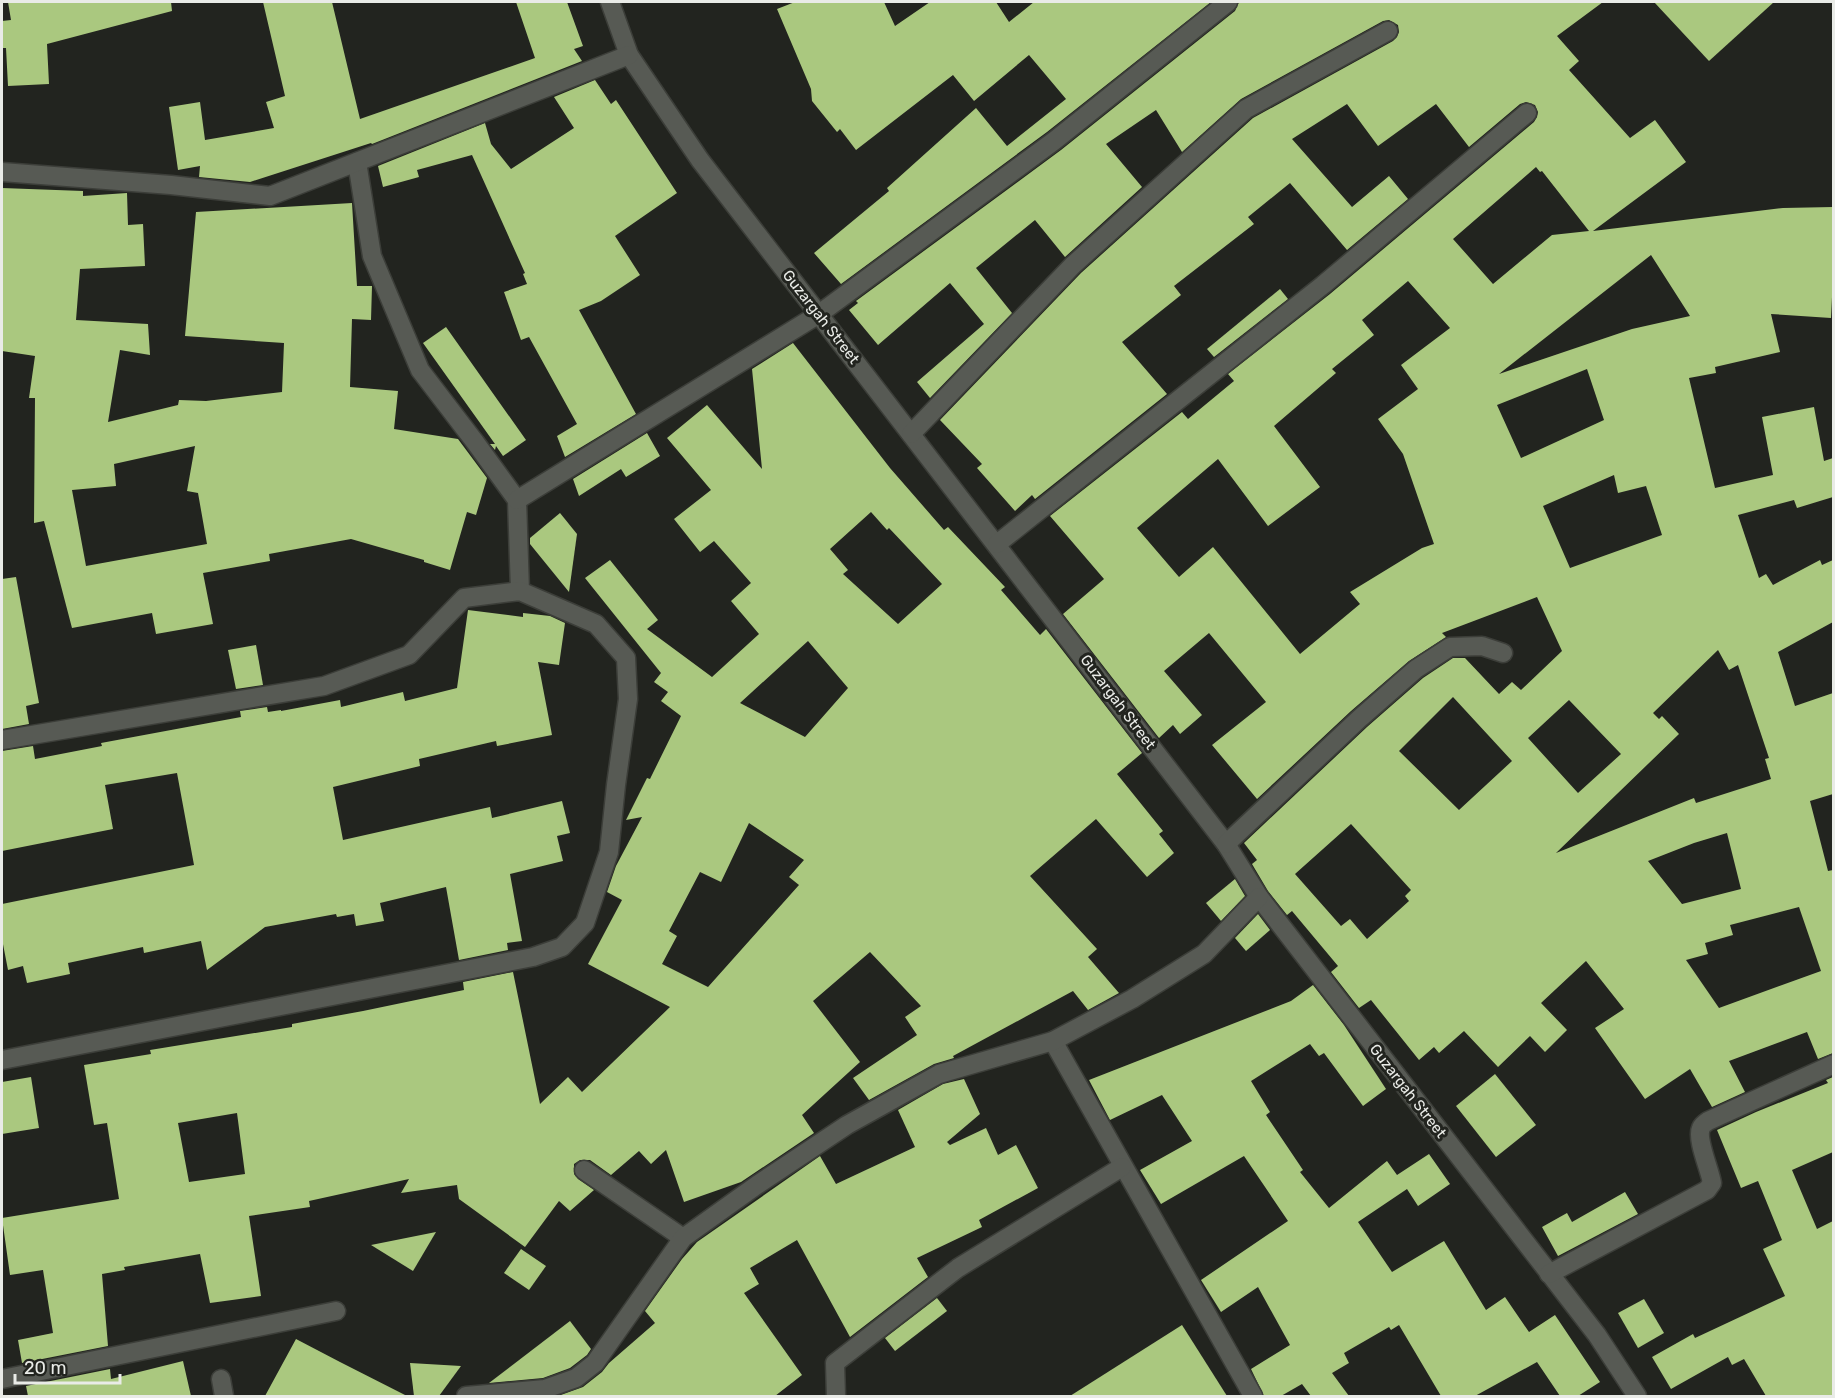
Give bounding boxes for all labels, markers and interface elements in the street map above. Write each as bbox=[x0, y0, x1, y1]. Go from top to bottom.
street label: Guzargah Street bbox=[779, 266, 863, 368]
street label: Guzargah Street bbox=[1076, 651, 1160, 753]
street label: Guzargah Street bbox=[1366, 1040, 1450, 1142]
scale bar bbox=[15, 1347, 120, 1385]
text: 20 m bbox=[24, 1357, 66, 1379]

